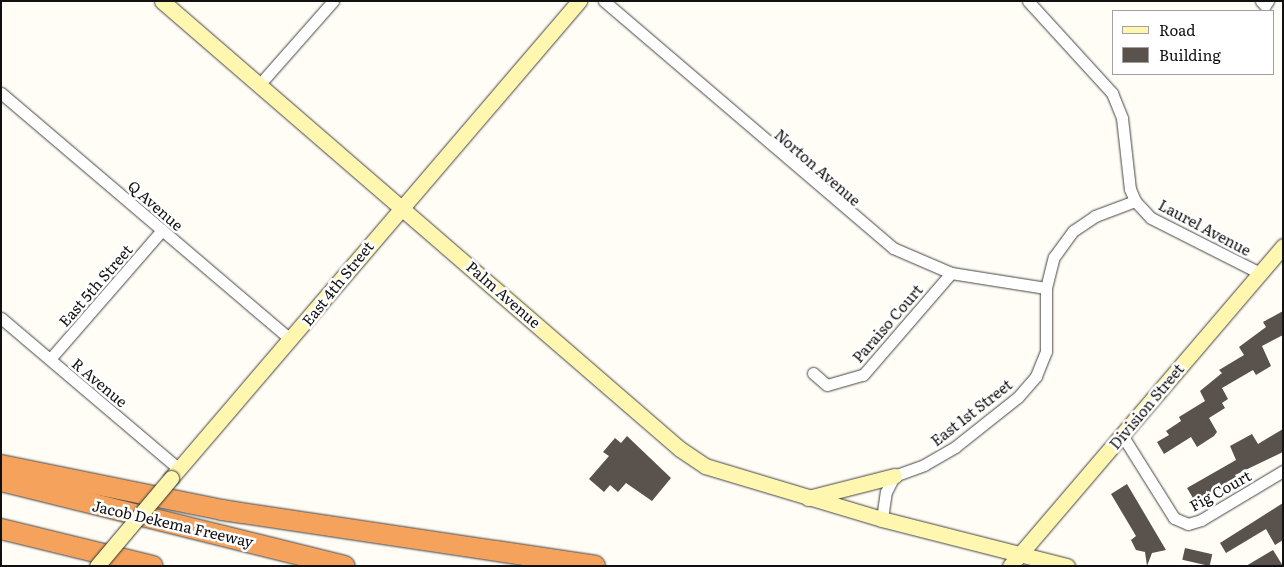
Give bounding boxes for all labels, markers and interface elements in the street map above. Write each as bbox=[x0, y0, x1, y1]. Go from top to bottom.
legend bbox=[1112, 10, 1274, 75]
text: Road bbox=[1159, 18, 1195, 41]
text: Building bbox=[1159, 43, 1221, 66]
street label: Norton Avenue bbox=[771, 125, 865, 209]
street label: Q Avenue bbox=[125, 176, 187, 234]
street label: Laurel Avenue bbox=[1156, 195, 1254, 259]
street label: East 4th Street bbox=[297, 237, 377, 329]
street label: East 5th Street bbox=[55, 240, 135, 330]
street label: Palm Avenue bbox=[463, 257, 545, 331]
street label: Paraiso Court bbox=[848, 280, 926, 366]
street label: R Avenue bbox=[69, 354, 131, 410]
street label: Division Street bbox=[1105, 360, 1187, 452]
street label: East 1st Street bbox=[927, 375, 1015, 449]
street label: Fig Court bbox=[1186, 466, 1254, 514]
street label: Jacob Dekema Freeway bbox=[91, 496, 255, 550]

